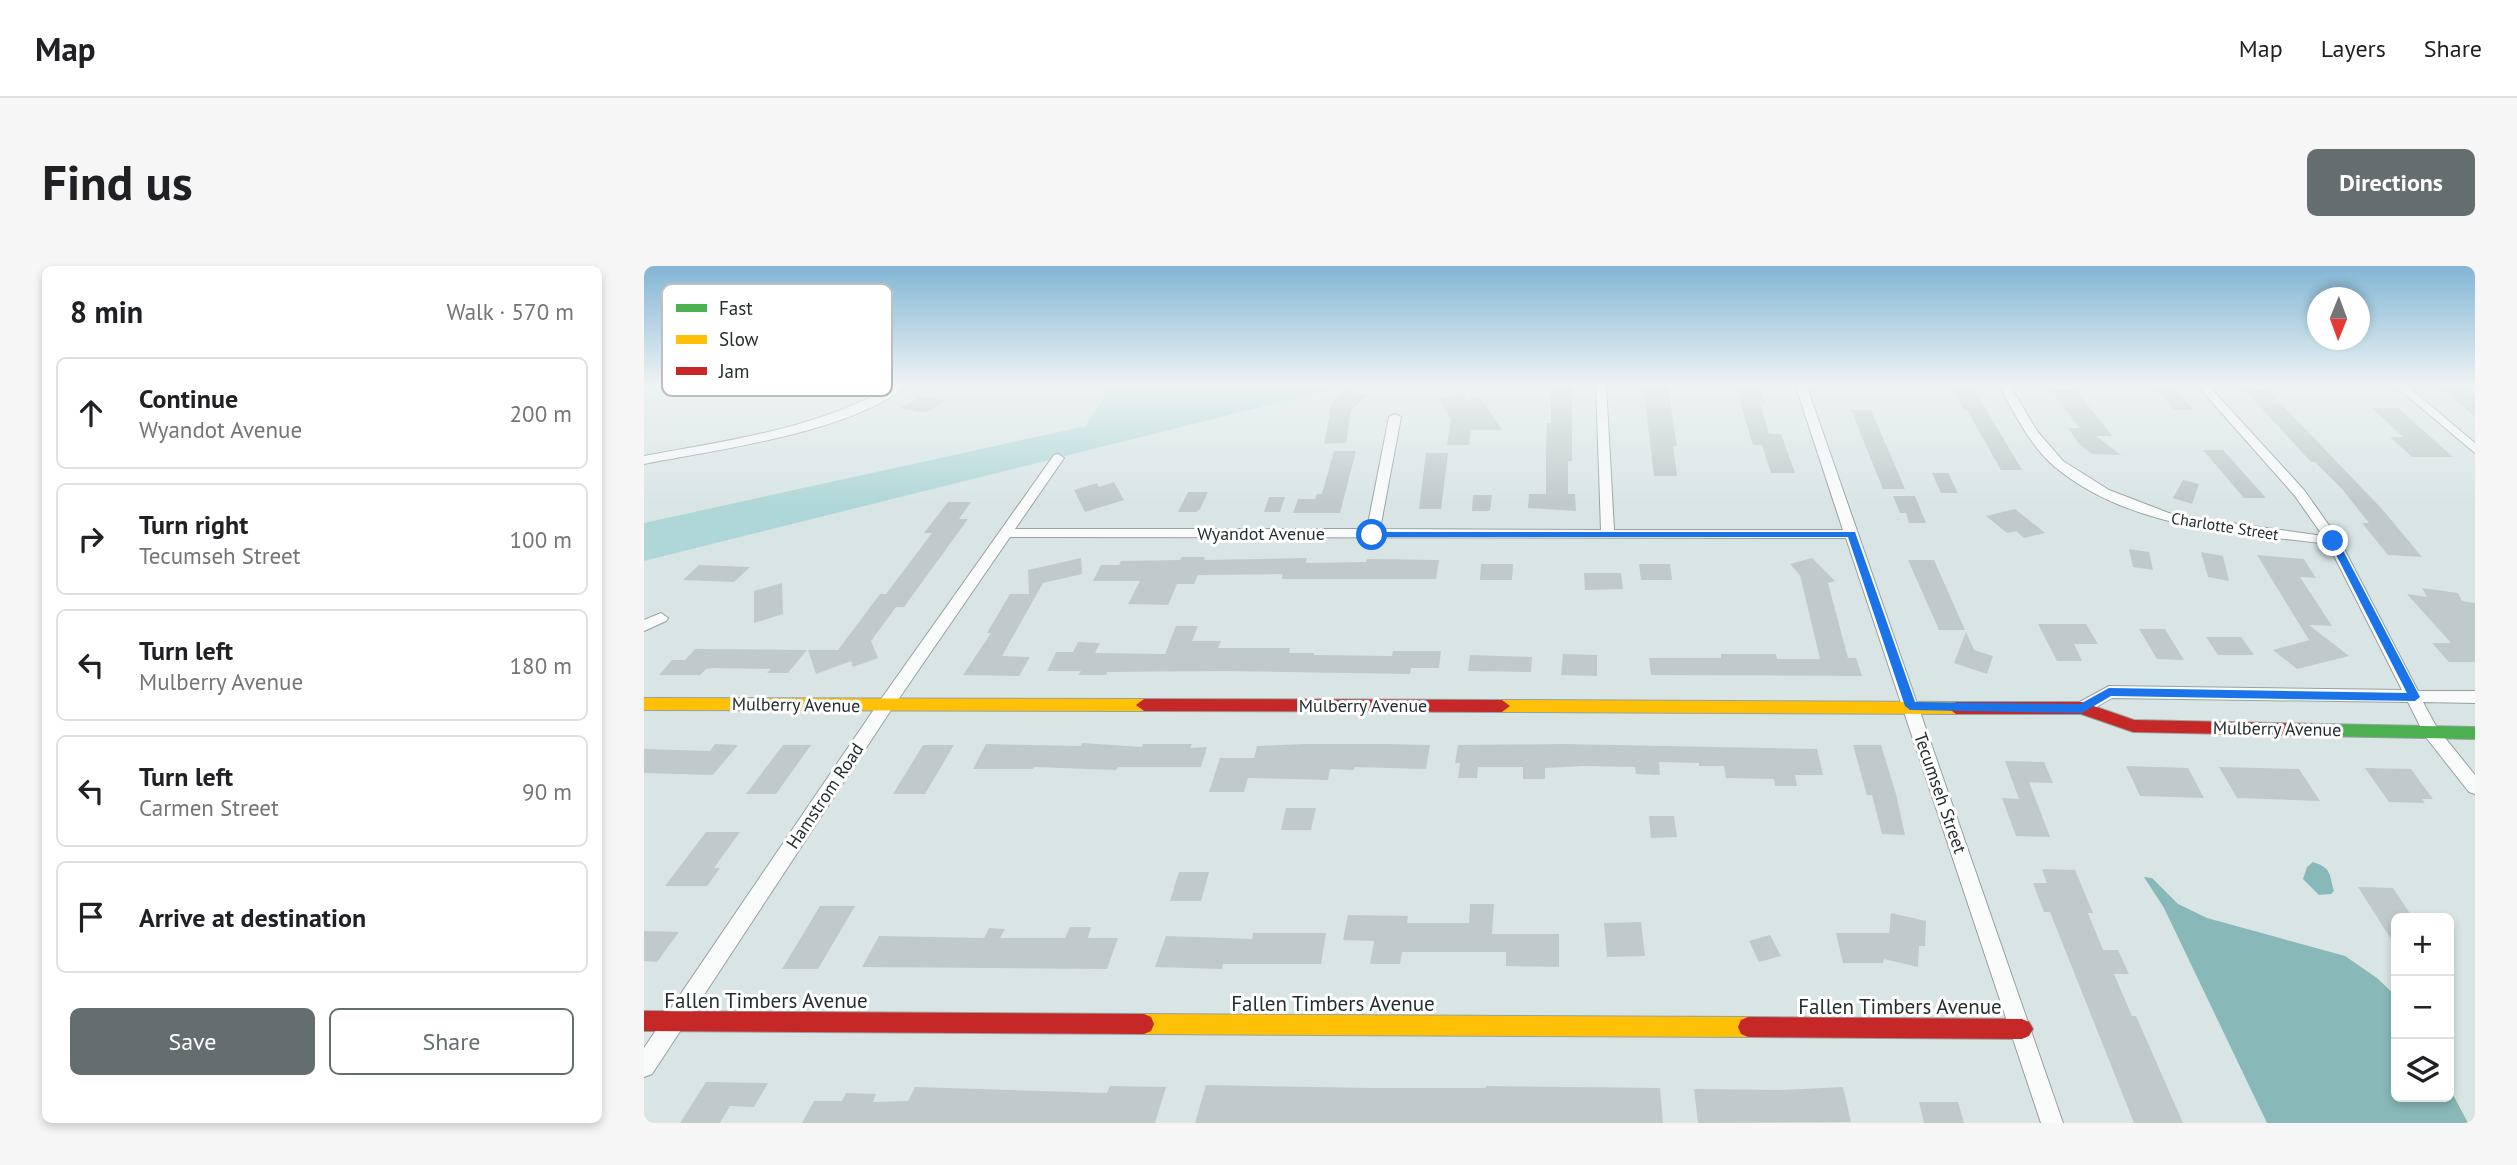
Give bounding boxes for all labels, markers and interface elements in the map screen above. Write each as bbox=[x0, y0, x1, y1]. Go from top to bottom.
text: Map bbox=[35, 27, 96, 70]
text: Map bbox=[2239, 33, 2283, 64]
text: Layers bbox=[2321, 33, 2386, 64]
text: Share bbox=[2424, 33, 2482, 64]
button: Directions bbox=[2307, 149, 2475, 216]
text: Find us bbox=[42, 150, 193, 214]
legend bbox=[662, 284, 892, 396]
north arrow bbox=[2307, 287, 2370, 350]
text: 8 min bbox=[70, 292, 143, 331]
text: Fast bbox=[719, 296, 753, 320]
text: Walk · 570 m bbox=[447, 297, 574, 326]
text: Slow bbox=[719, 327, 759, 351]
text: Jam bbox=[718, 359, 749, 383]
text: Continue bbox=[139, 382, 238, 415]
icon: ahead bbox=[72, 394, 110, 432]
text: 200 m bbox=[510, 399, 572, 428]
text: Wyandot Avenue bbox=[139, 415, 302, 444]
text: Turn right bbox=[139, 508, 248, 541]
street label: Charlotte Street bbox=[2170, 508, 2281, 544]
route start bbox=[1356, 519, 1387, 550]
icon: right bbox=[72, 520, 110, 558]
street label: Wyandot Avenue bbox=[1197, 522, 1325, 545]
text: 100 m bbox=[510, 525, 572, 554]
route end bbox=[2317, 525, 2348, 556]
text: Tecumseh Street bbox=[139, 541, 301, 570]
text: Turn left bbox=[139, 634, 233, 667]
icon: left bbox=[72, 646, 110, 684]
text: 180 m bbox=[510, 651, 572, 680]
text: Mulberry Avenue bbox=[139, 667, 303, 696]
street label: Mulberry Avenue bbox=[732, 692, 860, 717]
street label: Mulberry Avenue bbox=[1299, 694, 1427, 717]
street label: Mulberry Avenue bbox=[2213, 716, 2341, 741]
street label: Tecumseh Street bbox=[1909, 729, 1972, 856]
street label: Hamstrom Road bbox=[781, 738, 868, 853]
text: Turn left bbox=[139, 760, 233, 793]
icon: left bbox=[72, 772, 110, 810]
text: 90 m bbox=[522, 777, 572, 806]
text: Carmen Street bbox=[139, 793, 279, 822]
icon: arrive bbox=[72, 898, 110, 936]
text: Arrive at destination bbox=[139, 901, 366, 934]
map controls bbox=[2391, 913, 2454, 1102]
button: + bbox=[2391, 913, 2454, 976]
button: − bbox=[2391, 976, 2454, 1039]
street label: Fallen Timbers Avenue bbox=[664, 987, 868, 1014]
street label: Fallen Timbers Avenue bbox=[1231, 990, 1435, 1017]
street label: Fallen Timbers Avenue bbox=[1798, 993, 2002, 1020]
button: Save bbox=[70, 1008, 315, 1075]
button: Share bbox=[329, 1008, 574, 1075]
button: layers bbox=[2391, 1039, 2454, 1102]

